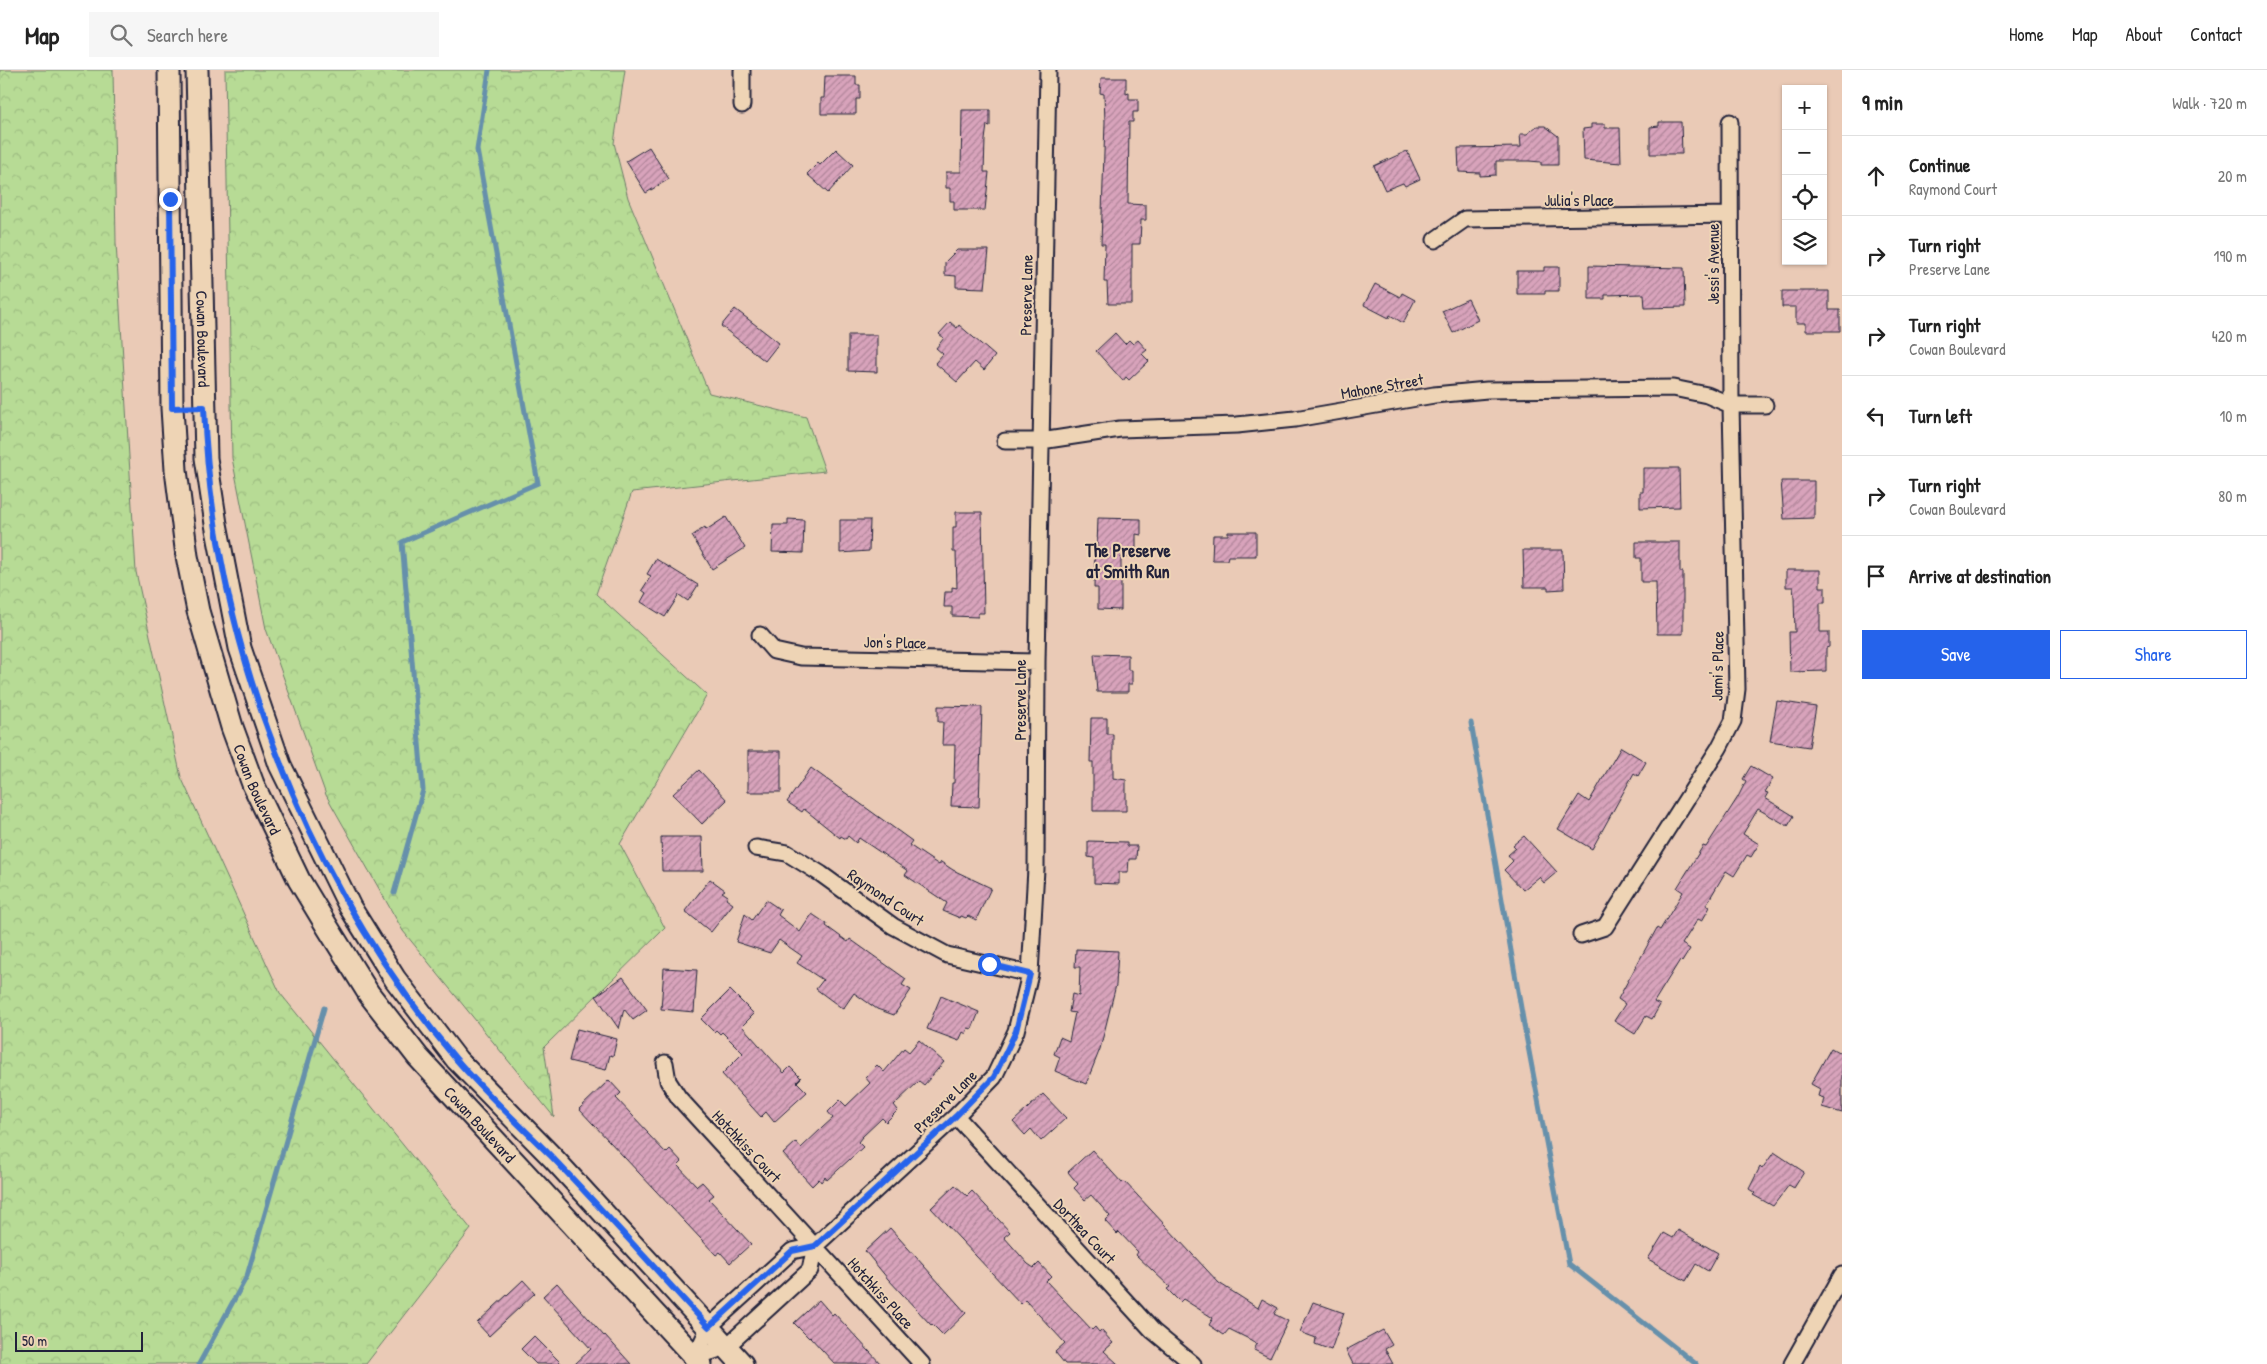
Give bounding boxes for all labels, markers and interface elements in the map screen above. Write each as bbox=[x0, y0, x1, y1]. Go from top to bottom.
search box bbox=[89, 12, 439, 57]
text: Map bbox=[25, 19, 59, 51]
icon: search bbox=[107, 21, 135, 49]
text: Search here bbox=[147, 22, 228, 48]
text: Home bbox=[2009, 22, 2044, 47]
text: Map bbox=[2072, 22, 2097, 47]
text: About bbox=[2125, 22, 2162, 47]
text: Contact bbox=[2190, 22, 2242, 47]
map controls bbox=[1782, 85, 1827, 265]
button: + bbox=[1782, 85, 1827, 130]
text: 9 min bbox=[1862, 88, 1903, 117]
text: Walk · 720 m bbox=[2172, 92, 2247, 114]
button: − bbox=[1782, 130, 1827, 175]
text: Continue bbox=[1909, 152, 1970, 178]
icon: ahead bbox=[1862, 162, 1890, 190]
text: 20 m bbox=[2218, 165, 2247, 187]
button: locate bbox=[1782, 175, 1827, 220]
text: Raymond Court bbox=[1909, 178, 1997, 200]
route end bbox=[159, 188, 182, 211]
street label: Julia's Place bbox=[1544, 189, 1614, 211]
button: layers bbox=[1782, 220, 1827, 265]
street label: Jessi's Avenue bbox=[1702, 223, 1724, 305]
text: Turn right bbox=[1909, 232, 1980, 258]
icon: right bbox=[1862, 242, 1890, 270]
text: 190 m bbox=[2214, 245, 2247, 267]
street label: Preserve Lane bbox=[1014, 254, 1038, 336]
text: Preserve Lane bbox=[1909, 258, 1990, 280]
street label: Cowan Boulevard bbox=[191, 290, 215, 387]
text: Turn right bbox=[1909, 312, 1980, 338]
icon: right bbox=[1862, 322, 1890, 350]
text: 420 m bbox=[2212, 325, 2247, 347]
text: Cowan Boulevard bbox=[1909, 338, 2005, 360]
street label: Mahone Street bbox=[1339, 368, 1426, 404]
icon: left bbox=[1862, 402, 1890, 430]
text: Turn left bbox=[1909, 403, 1972, 429]
text: 10 m bbox=[2219, 405, 2247, 427]
text: Turn right bbox=[1909, 472, 1980, 498]
icon: right bbox=[1862, 482, 1890, 510]
text: 80 m bbox=[2218, 485, 2247, 507]
text: Cowan Boulevard bbox=[1909, 498, 2005, 520]
district label: The Preserve at Smith Run bbox=[1084, 538, 1172, 584]
icon: arrive bbox=[1862, 562, 1890, 590]
text: Arrive at destination bbox=[1909, 563, 2051, 589]
street label: Jon's Place bbox=[863, 630, 927, 654]
street label: Jami's Place bbox=[1705, 630, 1729, 701]
button: Save bbox=[1862, 630, 2050, 679]
button: Share bbox=[2060, 630, 2247, 679]
street label: Preserve Lane bbox=[1009, 659, 1031, 741]
street label: Cowan Boulevard bbox=[228, 741, 287, 838]
street label: Raymond Court bbox=[843, 863, 929, 931]
route start bbox=[978, 953, 1001, 976]
street label: Preserve Lane bbox=[909, 1064, 982, 1137]
street label: Cowan Boulevard bbox=[439, 1081, 521, 1167]
street label: Hotchkiss Court bbox=[708, 1105, 787, 1187]
street label: Dorthea Court bbox=[1049, 1193, 1121, 1269]
street label: Hotchkiss Place bbox=[843, 1252, 920, 1334]
scale bar bbox=[15, 1329, 142, 1352]
text: 50 m bbox=[22, 1331, 47, 1350]

